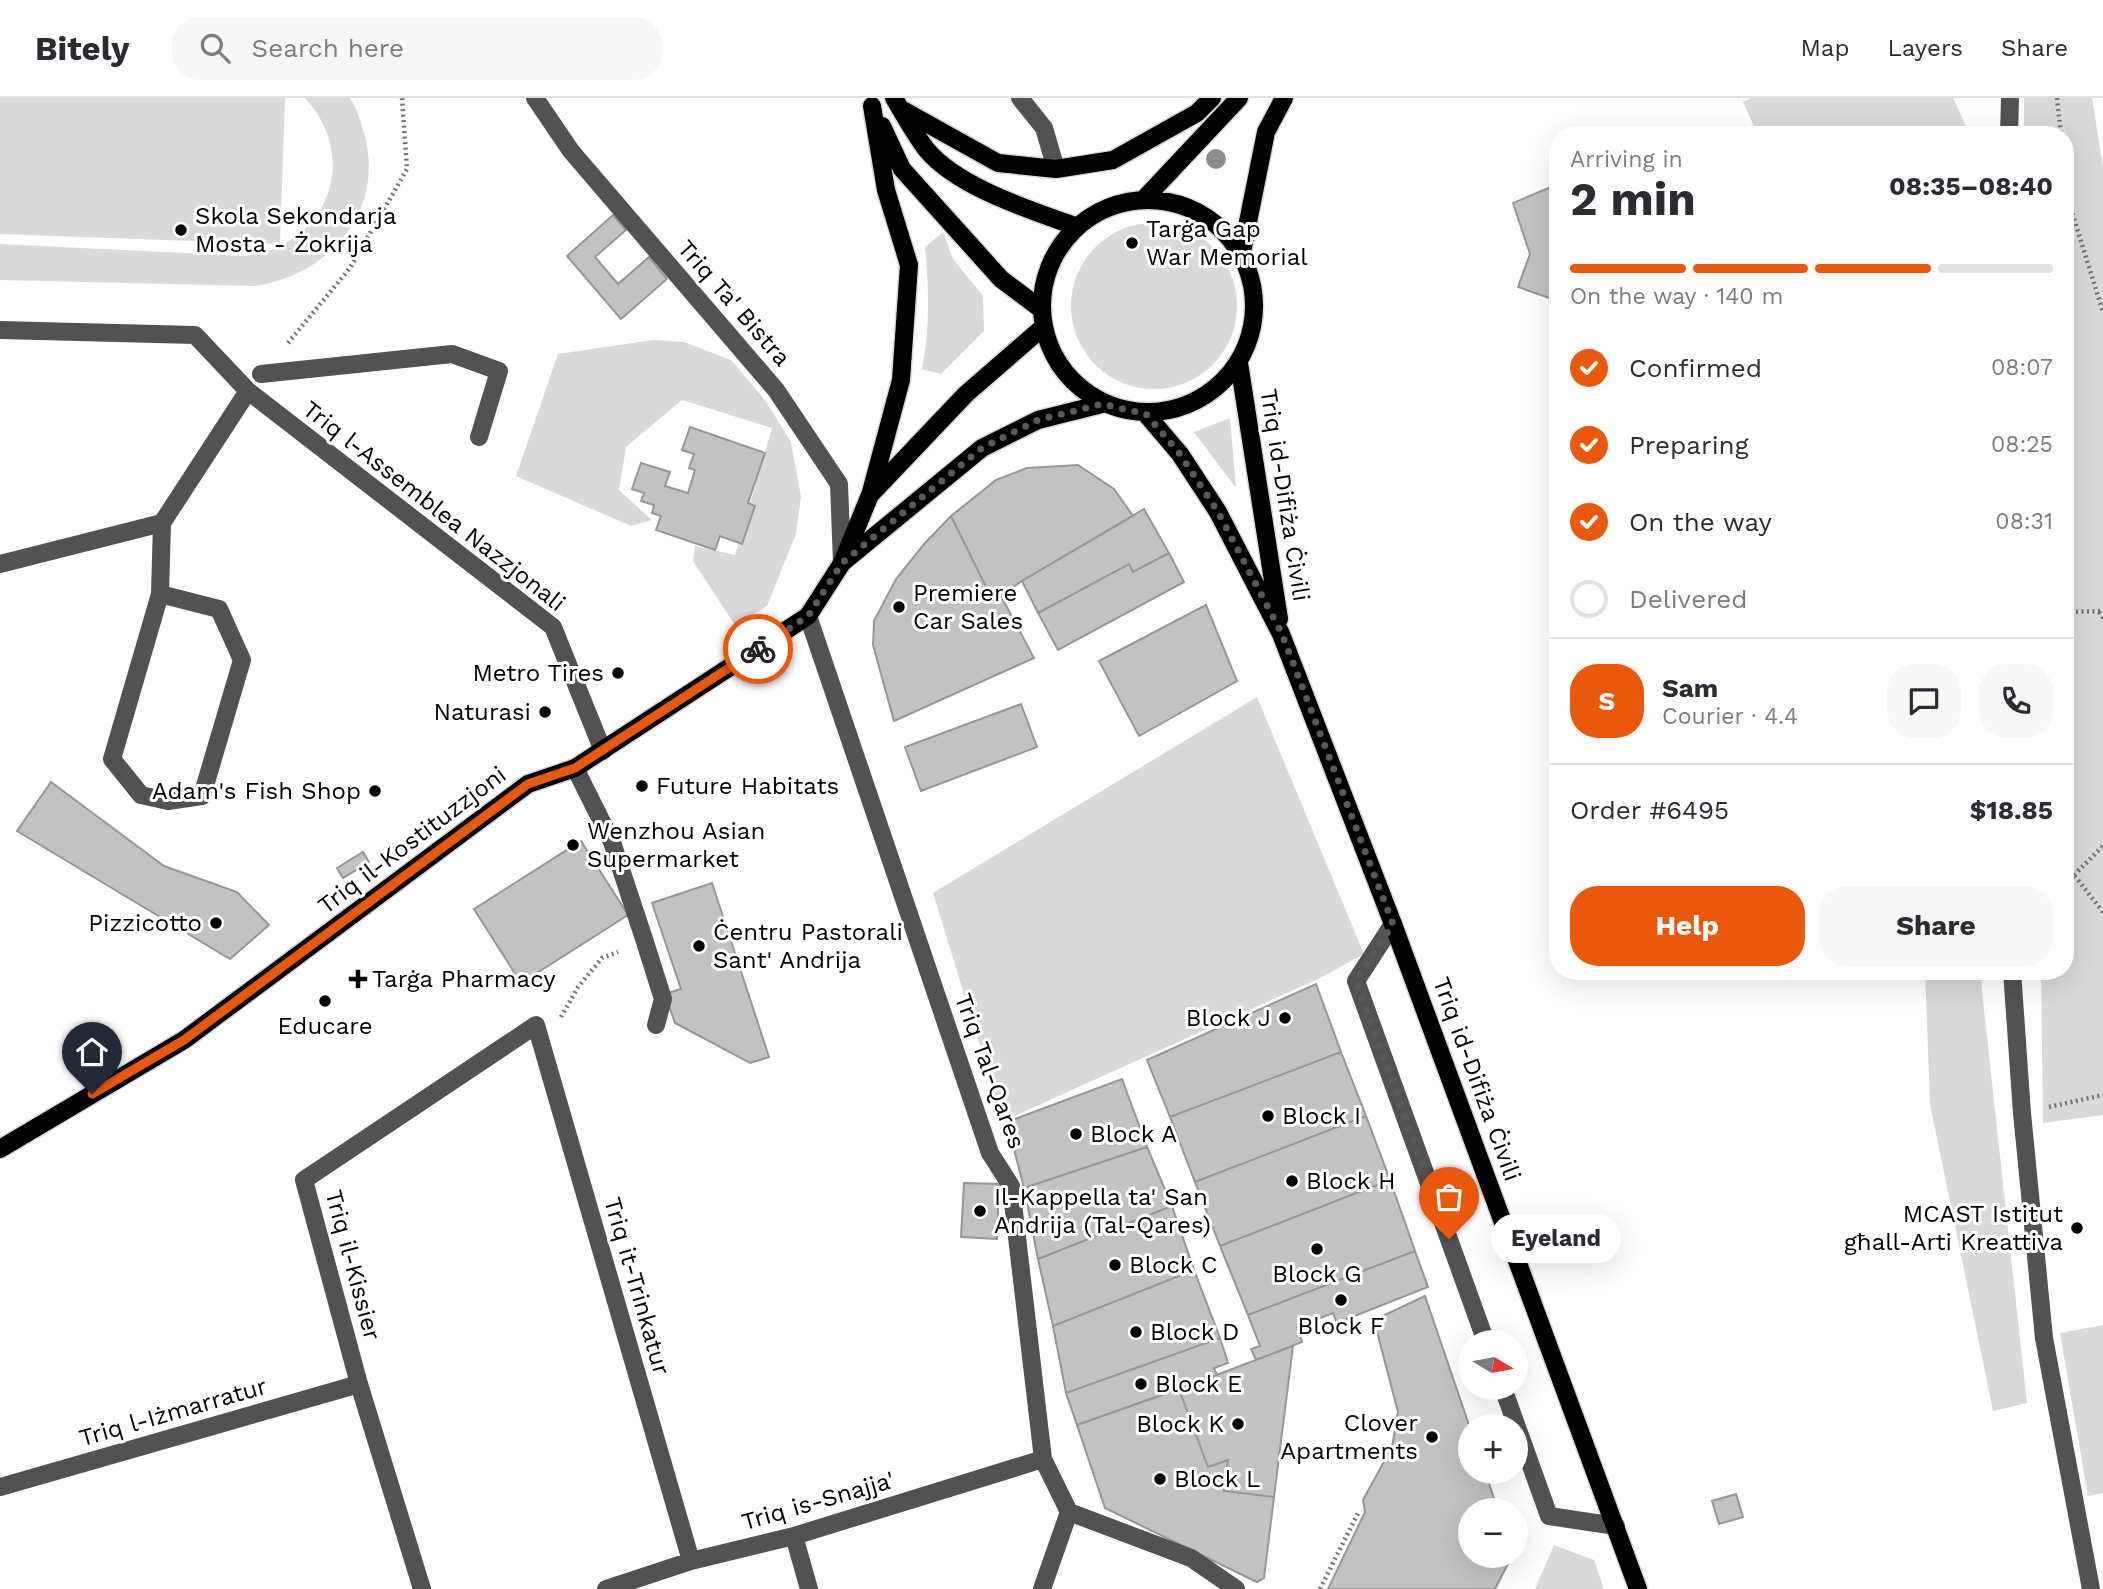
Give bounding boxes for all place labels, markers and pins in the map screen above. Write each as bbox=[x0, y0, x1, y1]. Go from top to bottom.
place label: Skola Sekondarja Mosta - Żokrija bbox=[195, 202, 397, 258]
place label: Tarġa Gap War Memorial bbox=[1146, 215, 1308, 271]
marker: Skola Sekondarja Mosta - Żokrija bbox=[173, 222, 189, 238]
marker: Tarġa Gap War Memorial bbox=[1124, 235, 1140, 251]
place label: Premiere Car Sales bbox=[913, 579, 1023, 635]
marker: Premiere Car Sales bbox=[891, 599, 907, 615]
place label: Metro Tires bbox=[472, 659, 604, 687]
marker: Metro Tires bbox=[610, 665, 626, 681]
place label: Naturasi bbox=[433, 698, 531, 726]
marker: Naturasi bbox=[537, 704, 553, 720]
place label: Future Habitats bbox=[656, 772, 839, 800]
place label: Adam's Fish Shop bbox=[152, 777, 361, 805]
marker: Future Habitats bbox=[634, 778, 650, 794]
marker: Adam's Fish Shop bbox=[367, 783, 383, 799]
place label: Wenzhou Asian Supermarket bbox=[587, 817, 765, 873]
marker: Wenzhou Asian Supermarket bbox=[565, 837, 581, 853]
place label: Pizzicotto bbox=[88, 909, 202, 937]
marker: Pizzicotto bbox=[208, 915, 224, 931]
place label: Ċentru Pastorali Sant' Andrija bbox=[713, 918, 903, 974]
marker: Ċentru Pastorali Sant' Andrija bbox=[691, 938, 707, 954]
place label: Tarġa Pharmacy bbox=[372, 965, 556, 993]
marker: Tarġa Pharmacy bbox=[350, 971, 366, 987]
marker: Educare bbox=[317, 993, 333, 1009]
place label: Block J bbox=[1186, 1004, 1271, 1032]
marker: Block J bbox=[1277, 1010, 1293, 1026]
place label: Educare bbox=[278, 1012, 373, 1040]
pin bbox=[62, 1022, 122, 1094]
place label: Block I bbox=[1282, 1102, 1361, 1130]
marker: Block I bbox=[1260, 1108, 1276, 1124]
place label: Block A bbox=[1090, 1120, 1177, 1148]
marker: Block A bbox=[1068, 1126, 1084, 1142]
place label: Block H bbox=[1306, 1167, 1396, 1195]
pin bbox=[1419, 1167, 1479, 1239]
marker: Block H bbox=[1284, 1173, 1300, 1189]
place label: Il-Kappella ta' San Andrija (Tal-Qares) bbox=[994, 1183, 1211, 1239]
place label: MCAST Istitut għall-Arti Kreattiva bbox=[1844, 1200, 2063, 1256]
marker: Il-Kappella ta' San Andrija (Tal-Qares) bbox=[972, 1203, 988, 1219]
callout: Eyeland bbox=[1491, 1214, 1620, 1264]
marker: MCAST Istitut għall-Arti Kreattiva bbox=[2069, 1220, 2085, 1236]
marker: Block G bbox=[1309, 1241, 1325, 1257]
place label: Block C bbox=[1129, 1251, 1218, 1279]
marker: Block C bbox=[1107, 1257, 1123, 1273]
place label: Block G bbox=[1272, 1260, 1362, 1288]
marker: Block F bbox=[1333, 1292, 1349, 1308]
place label: Block F bbox=[1298, 1312, 1384, 1340]
place label: Block D bbox=[1150, 1318, 1239, 1346]
marker: Block D bbox=[1128, 1324, 1144, 1340]
place label: Block E bbox=[1155, 1370, 1242, 1398]
marker: Block E bbox=[1133, 1376, 1149, 1392]
place label: Clover Apartments bbox=[1280, 1409, 1418, 1465]
place label: Block K bbox=[1136, 1410, 1224, 1438]
marker: Block K bbox=[1230, 1416, 1246, 1432]
marker: Clover Apartments bbox=[1424, 1429, 1440, 1445]
place label: Block L bbox=[1174, 1465, 1260, 1493]
marker: Block L bbox=[1152, 1471, 1168, 1487]

